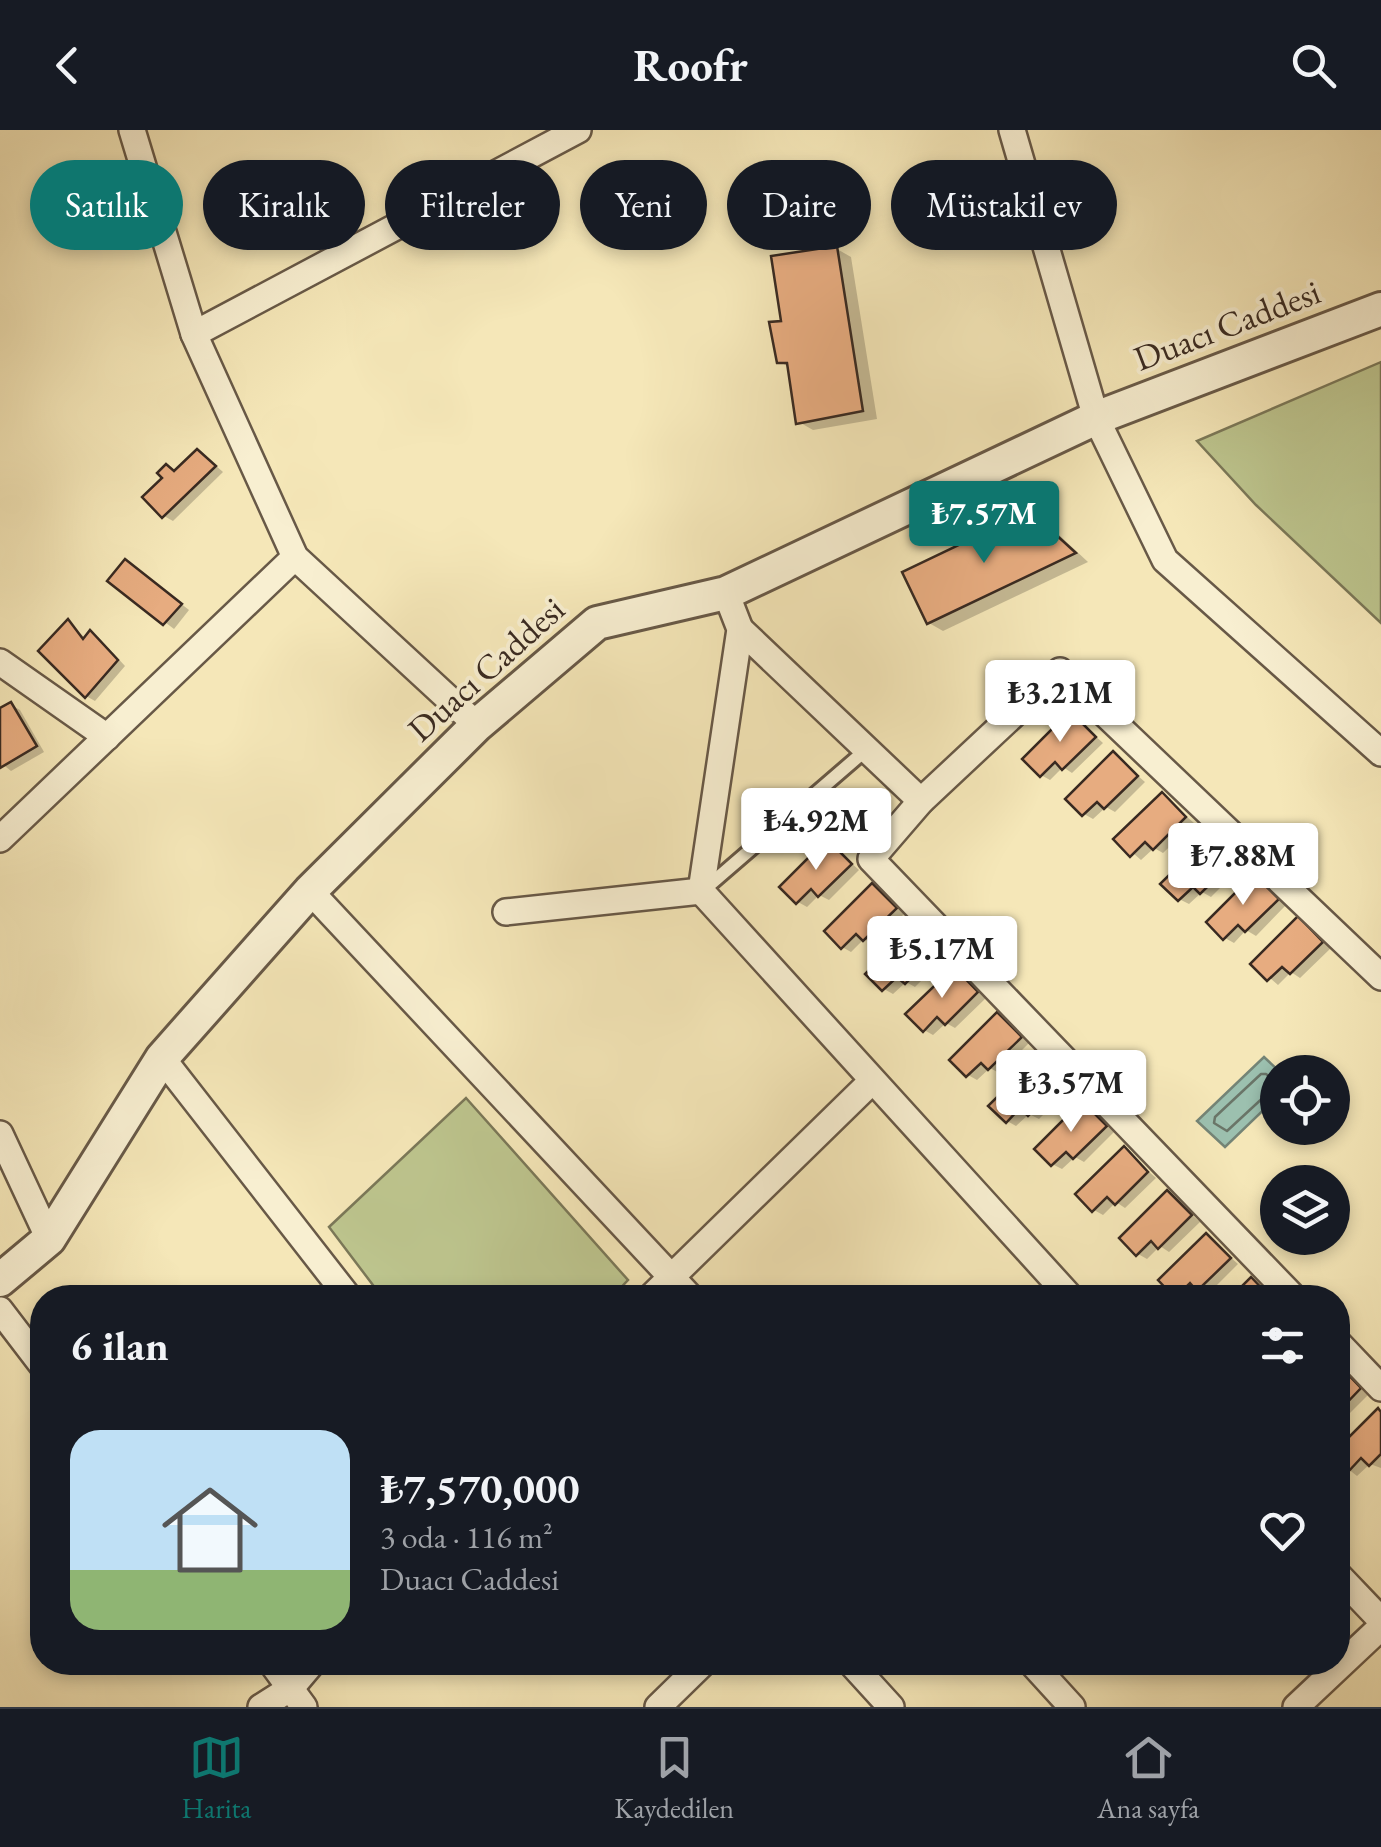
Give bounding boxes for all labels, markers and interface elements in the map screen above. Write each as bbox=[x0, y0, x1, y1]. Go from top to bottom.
text: Roofr bbox=[633, 36, 748, 94]
icon: back bbox=[40, 38, 95, 93]
icon: search bbox=[1286, 38, 1341, 93]
chip: Satılık bbox=[30, 160, 183, 250]
chip: Kiralık bbox=[203, 160, 365, 250]
chip: Filtreler bbox=[385, 160, 560, 250]
chip: Yeni bbox=[580, 160, 707, 250]
chip: Daire bbox=[727, 160, 871, 250]
chip: Müstakil ev bbox=[891, 160, 1117, 250]
street label: Duacı Caddesi bbox=[1127, 268, 1326, 381]
pin: ₺7.57M bbox=[903, 481, 1065, 566]
text: ₺7.57M bbox=[931, 492, 1037, 534]
street label: Duacı Caddesi bbox=[398, 586, 574, 751]
pin: ₺3.21M bbox=[979, 660, 1141, 745]
text: ₺3.21M bbox=[1007, 671, 1113, 713]
pin: ₺4.92M bbox=[735, 788, 897, 873]
text: ₺4.92M bbox=[763, 799, 869, 841]
pin: ₺7.88M bbox=[1162, 823, 1324, 908]
text: ₺7.88M bbox=[1190, 834, 1296, 876]
pin: ₺5.17M bbox=[861, 916, 1023, 1001]
text: ₺5.17M bbox=[889, 927, 995, 969]
pin: ₺3.57M bbox=[990, 1050, 1152, 1135]
map controls bbox=[1260, 1055, 1350, 1255]
button: locate bbox=[1260, 1055, 1350, 1145]
text: ₺3.57M bbox=[1018, 1061, 1124, 1103]
button: layers bbox=[1260, 1165, 1350, 1255]
text: 6 ilan bbox=[70, 1318, 169, 1373]
icon: filters bbox=[1255, 1318, 1310, 1373]
text: ₺7,570,000 bbox=[380, 1461, 579, 1516]
icon: home bbox=[150, 1470, 270, 1590]
icon: heart bbox=[1255, 1503, 1310, 1558]
text: 3 oda · 116 m² bbox=[380, 1516, 553, 1558]
text: Duacı Caddesi bbox=[380, 1558, 559, 1600]
tab: Harita bbox=[181, 1730, 251, 1826]
tab: Kaydedilen bbox=[614, 1730, 734, 1826]
tab: Ana sayfa bbox=[1097, 1730, 1200, 1826]

